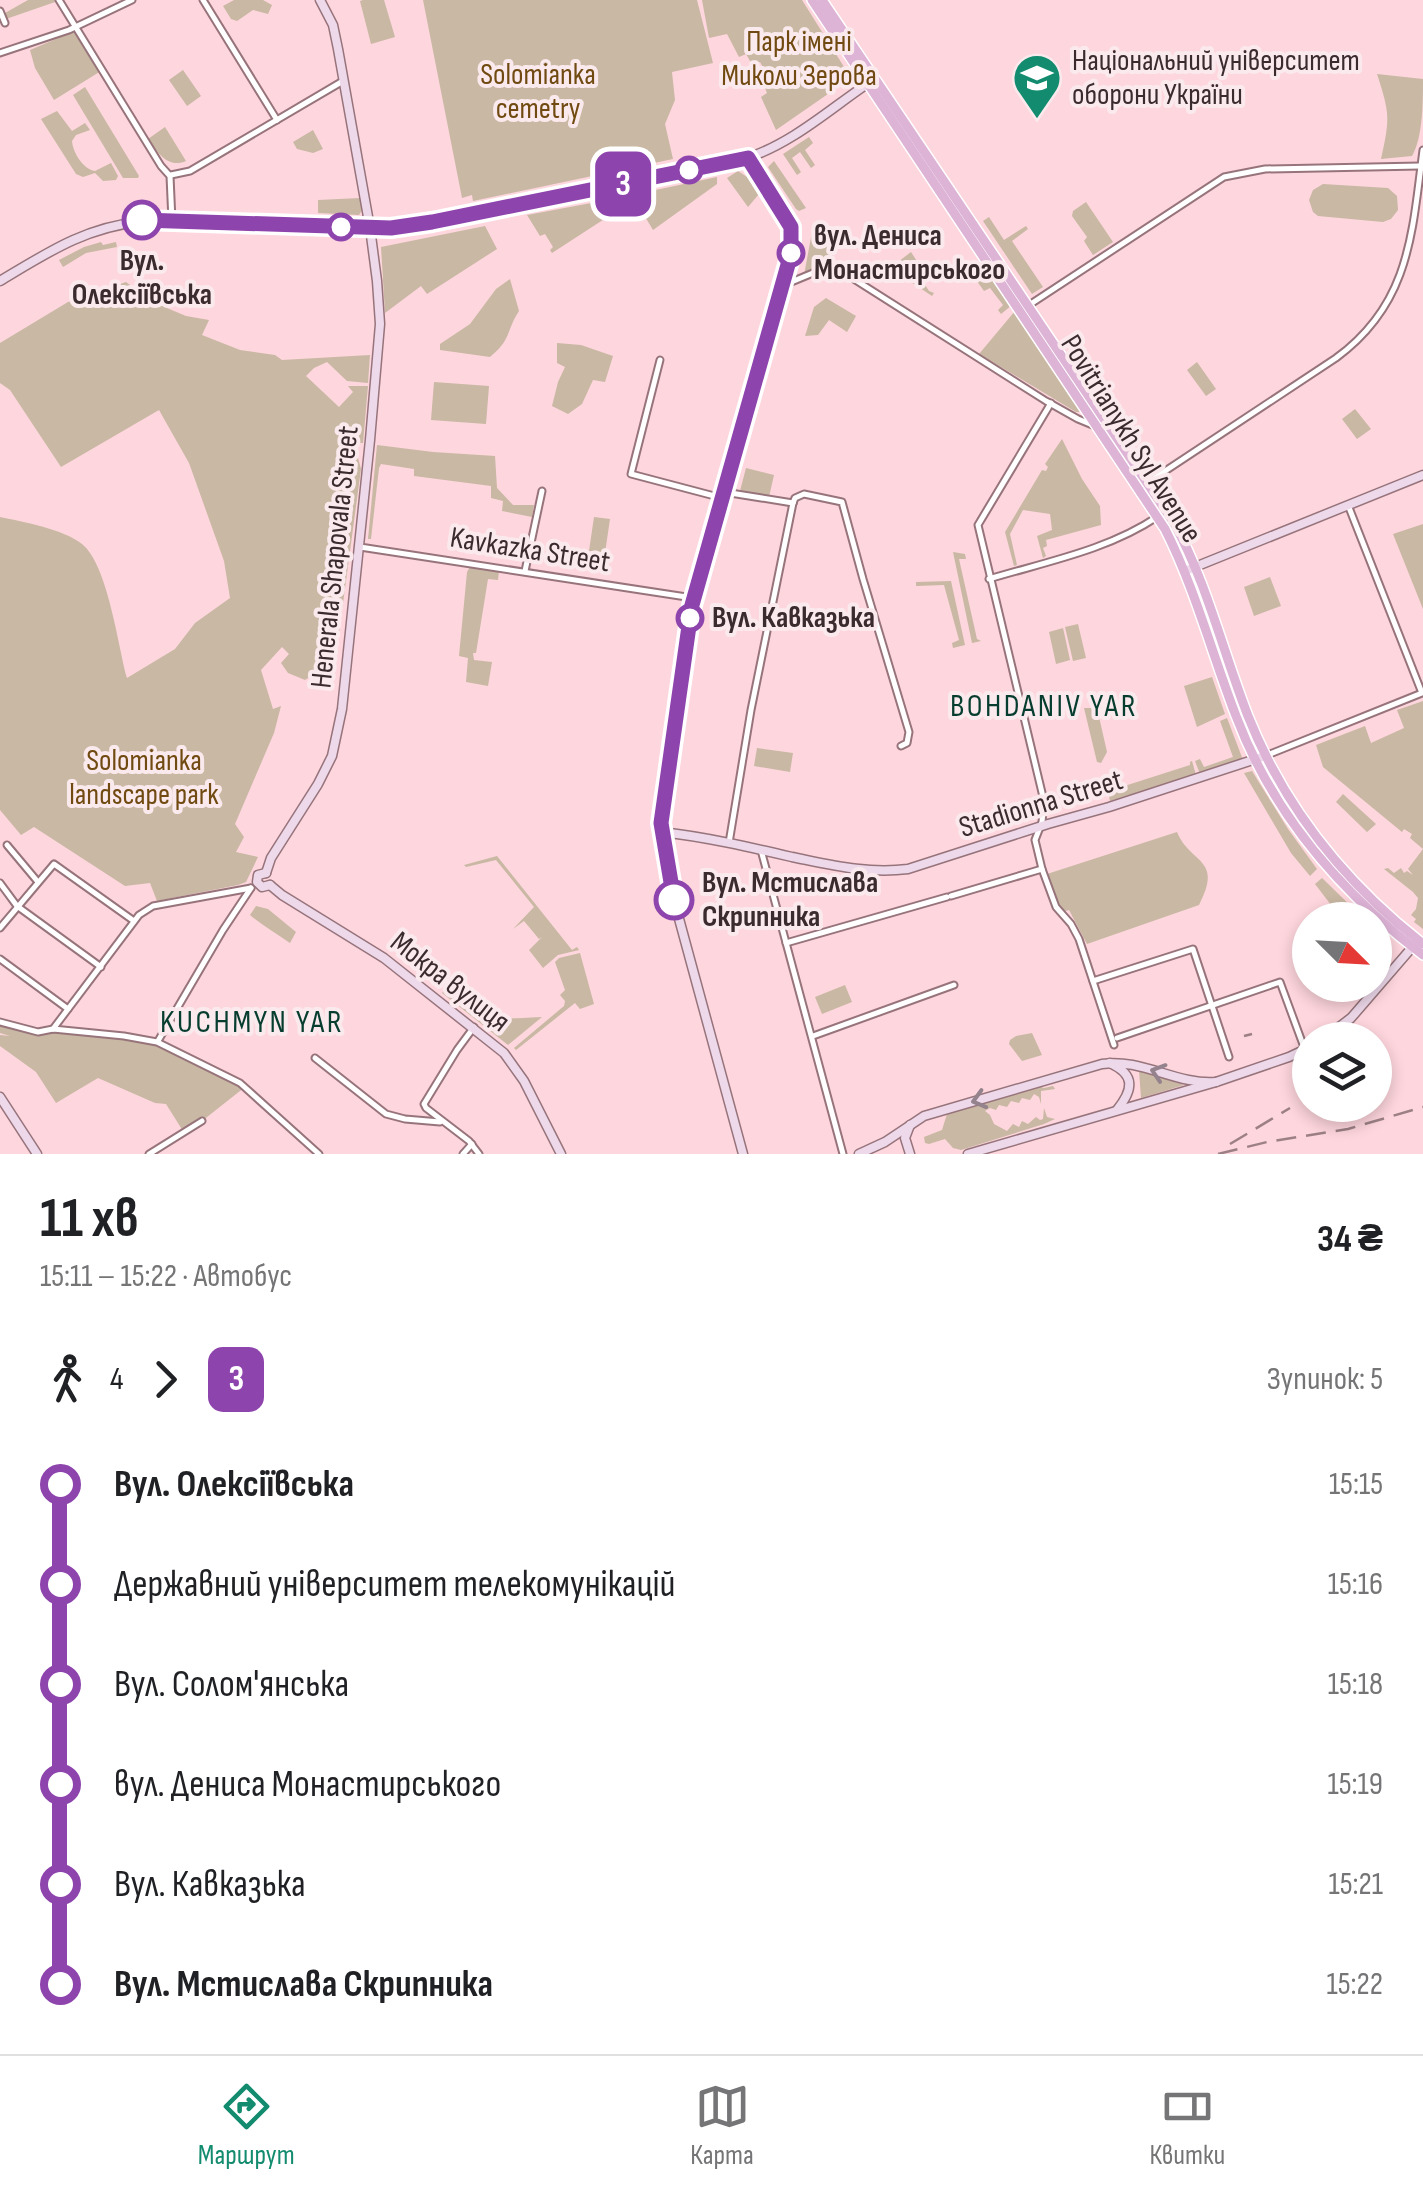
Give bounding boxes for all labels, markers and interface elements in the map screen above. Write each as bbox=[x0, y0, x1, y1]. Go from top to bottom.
park label: Парк імені Миколи Зерова bbox=[721, 24, 877, 94]
place label: Національний університет оборони України bbox=[1072, 43, 1360, 113]
school or university icon: Національний університет оборони України bbox=[1011, 52, 1063, 120]
park label: Solomianka cemetry bbox=[480, 57, 596, 127]
line badge: 3 bbox=[590, 152, 656, 216]
unlabelled marker bbox=[676, 157, 702, 183]
text: 3 bbox=[615, 163, 631, 206]
marker: Вул. Олексіївська bbox=[123, 201, 161, 239]
unlabelled marker bbox=[328, 214, 354, 240]
place label: вул. Дениса Монастирського bbox=[814, 218, 1005, 288]
marker: вул. Дениса Монастирського bbox=[778, 240, 804, 266]
place label: Вул. Олексіївська bbox=[72, 243, 212, 313]
street label: Povitrianykh Syl Avenue bbox=[1053, 328, 1209, 550]
street label: Henerala Shapovala Street bbox=[303, 424, 367, 690]
street label: Kavkazka Street bbox=[448, 520, 612, 580]
place label: Вул. Кавказька bbox=[712, 600, 875, 636]
marker: Вул. Кавказька bbox=[677, 605, 703, 631]
district label: BOHDANIV YAR bbox=[950, 687, 1138, 726]
park label: Solomianka landscape park bbox=[69, 743, 219, 813]
street label: Stadionna Street bbox=[955, 762, 1127, 846]
place label: Вул. Мстислава Скрипника bbox=[702, 865, 878, 935]
marker: Вул. Мстислава Скрипника bbox=[655, 881, 693, 919]
north arrow bbox=[1292, 902, 1392, 1002]
map controls bbox=[1292, 902, 1392, 1122]
street label: Мокра вулиця bbox=[383, 924, 517, 1040]
district label: KUCHMYN YAR bbox=[160, 1003, 344, 1042]
button: layers bbox=[1292, 1022, 1392, 1122]
one-way arrow bbox=[1150, 1064, 1167, 1084]
one-way arrow bbox=[970, 1088, 988, 1109]
text: 11 хв bbox=[40, 1186, 139, 1253]
text: 34 ₴ bbox=[1317, 1217, 1383, 1262]
text: 15:11 – 15:22 · Автобус bbox=[40, 1257, 292, 1296]
icon: walk bbox=[40, 1352, 95, 1407]
icon: forward bbox=[138, 1352, 193, 1407]
text: 3 bbox=[228, 1358, 244, 1401]
text: 4 bbox=[110, 1360, 123, 1399]
text: Зупинок: 5 bbox=[1267, 1360, 1383, 1399]
text: Вул. Олексіївська bbox=[114, 1462, 354, 1507]
text: 15:15 bbox=[1329, 1465, 1383, 1504]
text: Державний університет телекомунікацій bbox=[114, 1562, 676, 1607]
text: 15:16 bbox=[1328, 1565, 1383, 1604]
text: Вул. Солом'янська bbox=[114, 1662, 349, 1707]
text: 15:18 bbox=[1328, 1665, 1383, 1704]
text: вул. Дениса Монастирського bbox=[114, 1762, 501, 1807]
text: 15:19 bbox=[1328, 1765, 1383, 1804]
text: Вул. Кавказька bbox=[114, 1862, 306, 1907]
text: 15:21 bbox=[1328, 1865, 1383, 1904]
text: Вул. Мстислава Скрипника bbox=[114, 1962, 493, 2007]
text: 15:22 bbox=[1327, 1965, 1383, 2004]
tab: Маршрут bbox=[198, 2079, 295, 2172]
tab: Карта bbox=[690, 2079, 754, 2172]
tab: Квитки bbox=[1149, 2079, 1225, 2172]

